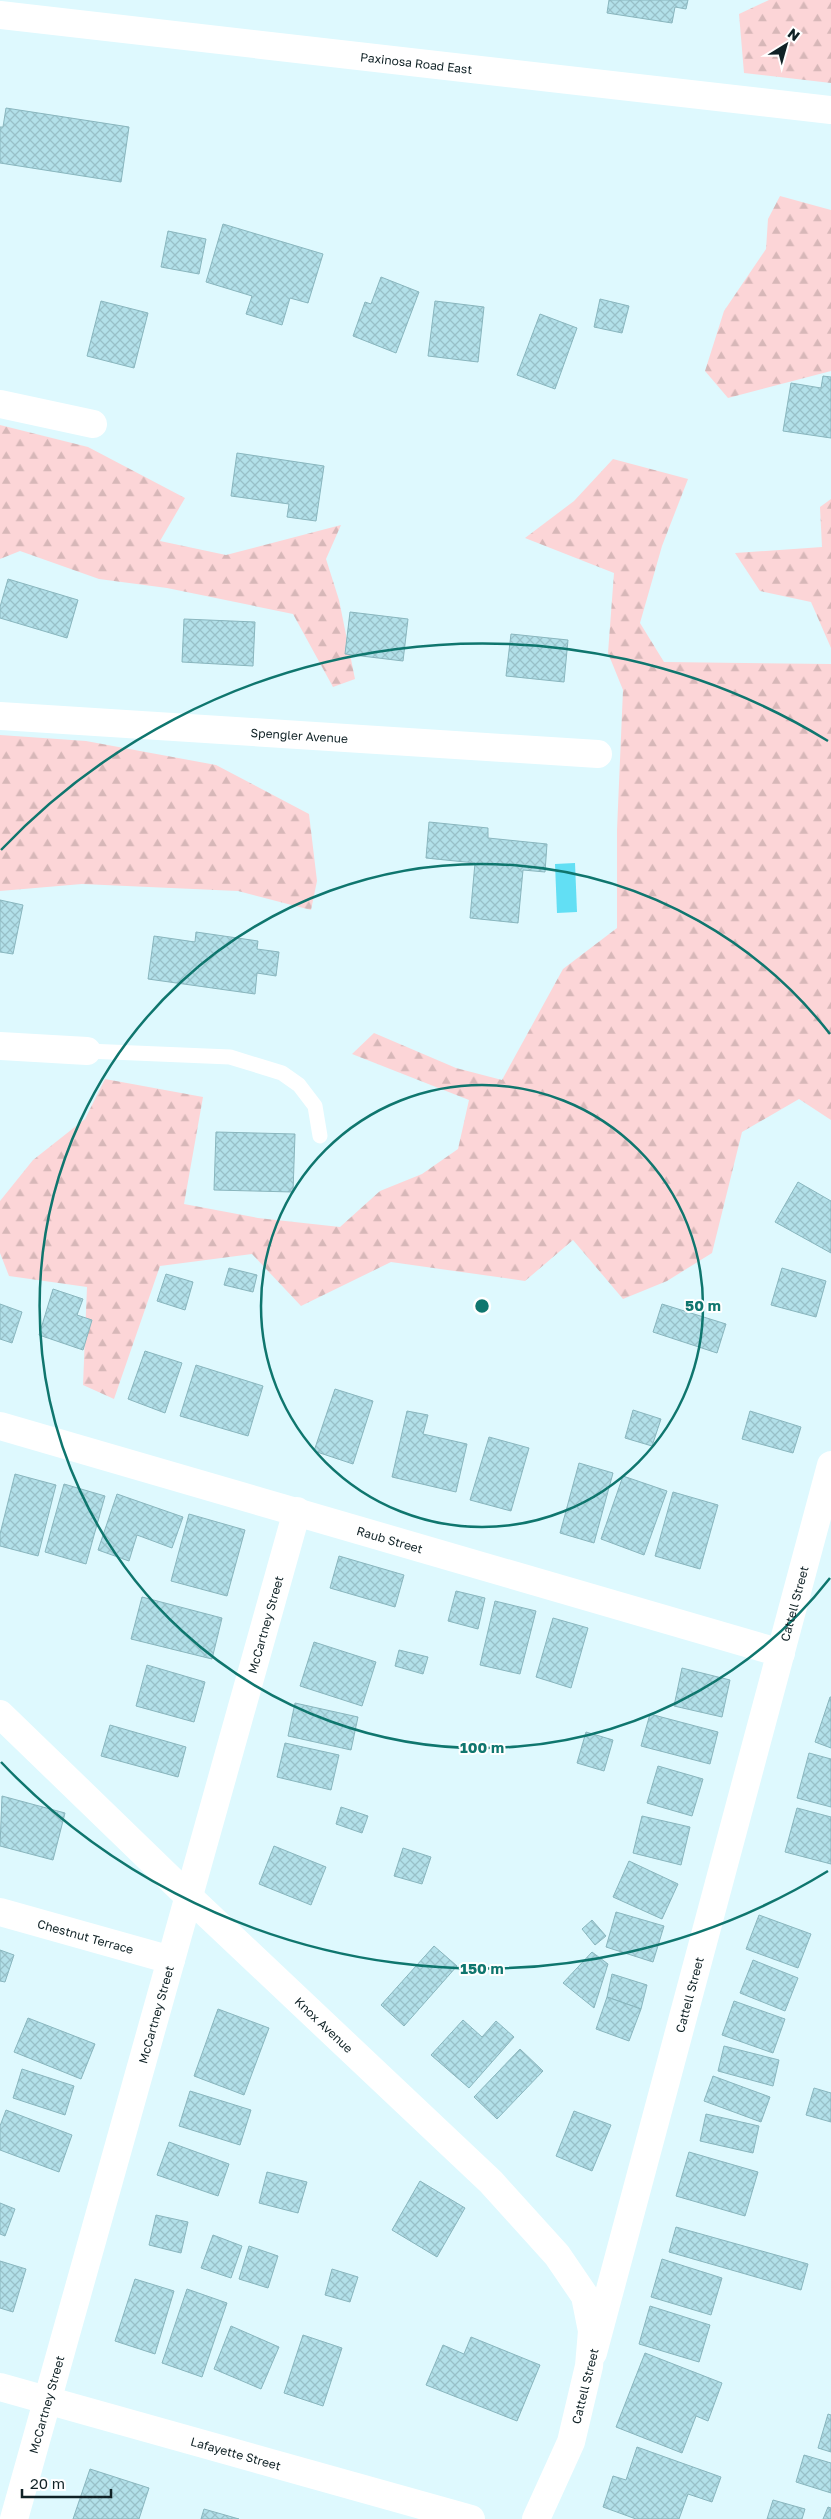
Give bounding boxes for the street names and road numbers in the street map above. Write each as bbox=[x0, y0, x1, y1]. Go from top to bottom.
street label: Paxinosa Road East bbox=[359, 49, 473, 76]
street label: Spengler Avenue bbox=[250, 724, 349, 746]
street label: Raub Street bbox=[355, 1523, 425, 1556]
street label: Cattell Street bbox=[777, 1564, 811, 1643]
street label: McCartney Street bbox=[244, 1574, 286, 1675]
street label: Chestnut Terrace bbox=[36, 1915, 135, 1957]
street label: Cattell Street bbox=[672, 1955, 706, 2034]
street label: McCartney Street bbox=[135, 1964, 177, 2065]
street label: Knox Avenue bbox=[292, 1994, 357, 2056]
street label: Cattell Street bbox=[568, 2346, 602, 2425]
street label: McCartney Street bbox=[25, 2354, 67, 2455]
street label: Lafayette Street bbox=[189, 2433, 283, 2473]

